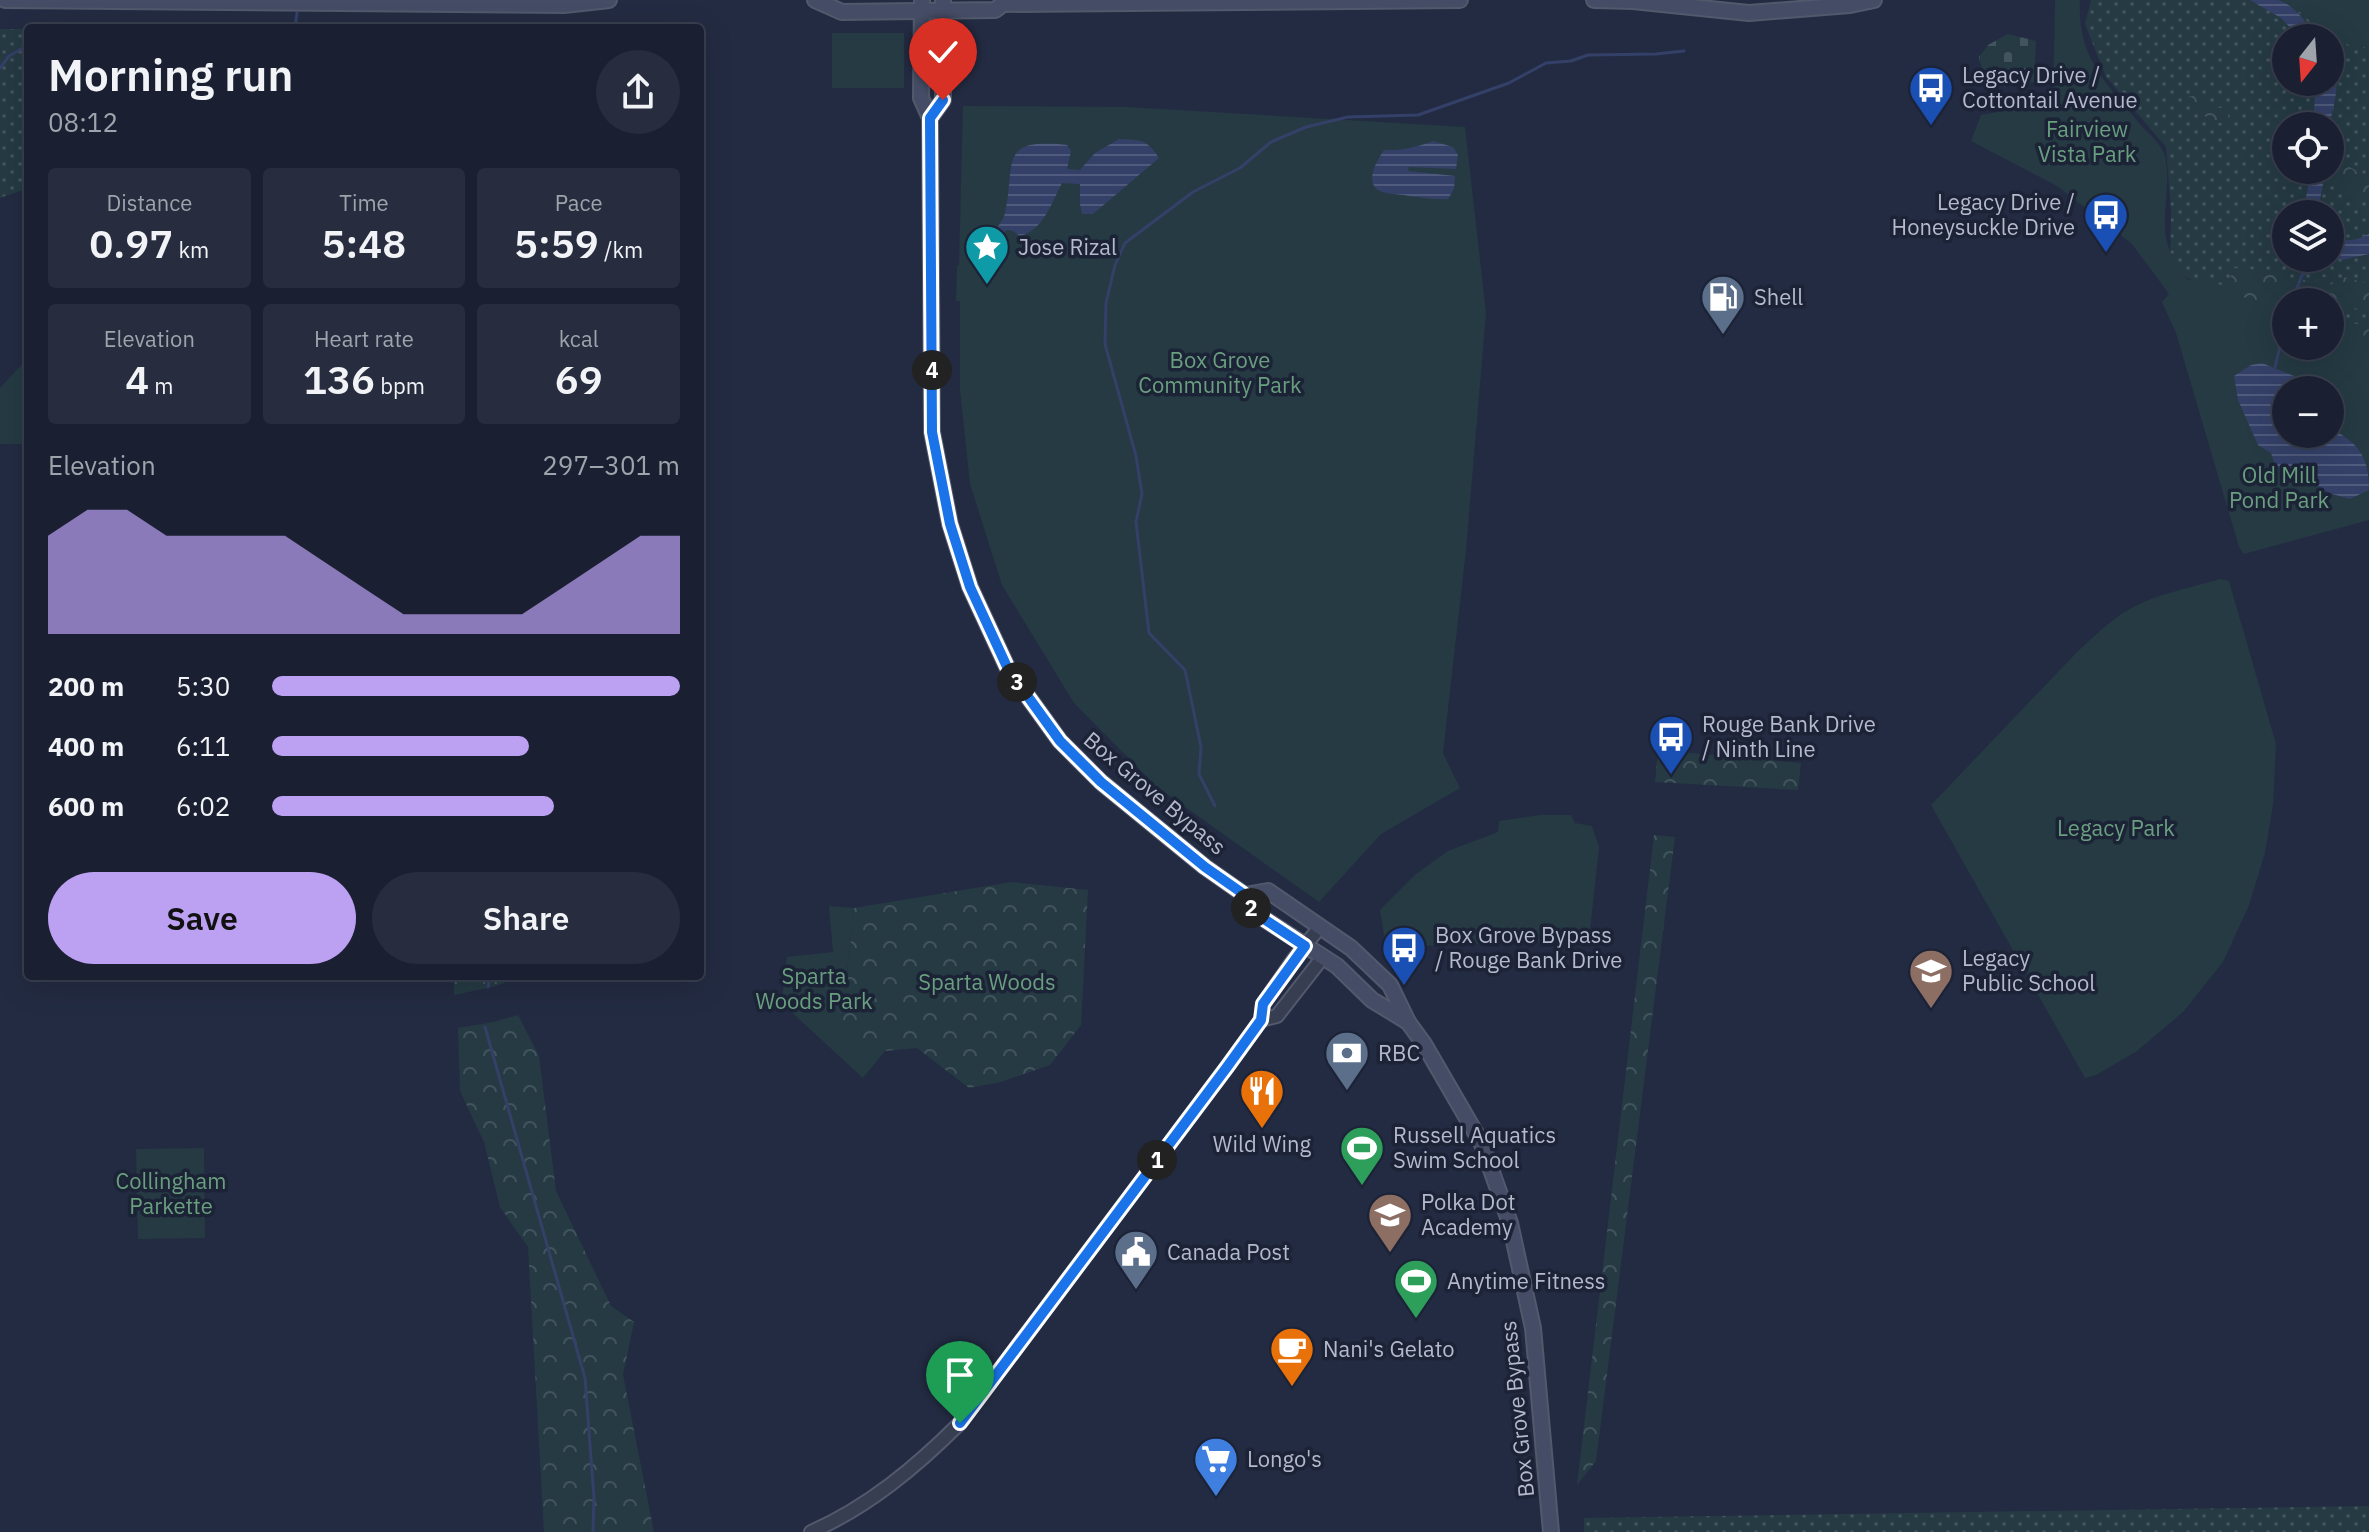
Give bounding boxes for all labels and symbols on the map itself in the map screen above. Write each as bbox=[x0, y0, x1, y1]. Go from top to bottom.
pin bbox=[909, 18, 977, 100]
north arrow bbox=[2272, 24, 2344, 96]
place label: Legacy Drive / Cottontail Avenue bbox=[1962, 60, 2138, 114]
bus stop icon: Legacy Drive / Cottontail Avenue bbox=[1907, 64, 1955, 127]
park label: Fairview Vista Park bbox=[2038, 114, 2137, 168]
place label: Legacy Drive / Honeysuckle Drive bbox=[1892, 187, 2075, 241]
bus stop icon: Legacy Drive / Honeysuckle Drive bbox=[2082, 191, 2130, 254]
place icon: Jose Rizal bbox=[963, 223, 1011, 286]
place label: Jose Rizal bbox=[1018, 232, 1117, 261]
fuel station icon: Shell bbox=[1699, 273, 1747, 336]
place label: Shell bbox=[1754, 282, 1803, 311]
park label: Box Grove Community Park bbox=[1138, 345, 1302, 399]
pin: 4 bbox=[912, 350, 952, 390]
park label: Old Mill Pond Park bbox=[2229, 460, 2329, 514]
pin: 3 bbox=[997, 662, 1037, 702]
place label: Rouge Bank Drive / Ninth Line bbox=[1702, 709, 1876, 763]
bus stop icon: Rouge Bank Drive / Ninth Line bbox=[1647, 713, 1695, 776]
street label: Box Grove Bypass bbox=[1078, 725, 1232, 861]
park label: Legacy Park bbox=[2057, 813, 2175, 842]
pin: 2 bbox=[1231, 888, 1271, 928]
place label: Box Grove Bypass / Rouge Bank Drive bbox=[1435, 920, 1622, 974]
bus stop icon: Box Grove Bypass / Rouge Bank Drive bbox=[1380, 924, 1428, 987]
place label: Legacy Public School bbox=[1962, 943, 2095, 997]
school or university icon: Legacy Public School bbox=[1907, 947, 1955, 1010]
park label: Sparta Woods Park bbox=[755, 961, 873, 1015]
park label: Sparta Woods bbox=[918, 967, 1056, 996]
bank icon: RBC bbox=[1323, 1029, 1371, 1092]
place label: RBC bbox=[1378, 1038, 1420, 1067]
restaurant icon: Wild Wing bbox=[1238, 1067, 1286, 1130]
place label: Russell Aquatics Swim School bbox=[1393, 1120, 1556, 1174]
sports icon: Russell Aquatics Swim School bbox=[1338, 1124, 1386, 1187]
place label: Wild Wing bbox=[1213, 1129, 1312, 1158]
pin: 1 bbox=[1137, 1140, 1177, 1180]
park label: Collingham Parkette bbox=[116, 1166, 226, 1220]
place label: Polka Dot Academy bbox=[1421, 1187, 1515, 1241]
school or university icon: Polka Dot Academy bbox=[1366, 1191, 1414, 1254]
public building icon: Canada Post bbox=[1112, 1228, 1160, 1291]
place label: Canada Post bbox=[1167, 1237, 1290, 1266]
sports icon: Anytime Fitness bbox=[1392, 1257, 1440, 1320]
place label: Anytime Fitness bbox=[1447, 1266, 1606, 1295]
street label: Box Grove Bypass bbox=[1493, 1320, 1540, 1499]
cafe icon: Nani's Gelato bbox=[1268, 1325, 1316, 1388]
place label: Nani's Gelato bbox=[1323, 1334, 1455, 1363]
pin bbox=[926, 1341, 994, 1423]
supermarket icon: Longo's bbox=[1192, 1435, 1240, 1498]
place label: Longo's bbox=[1247, 1444, 1322, 1473]

